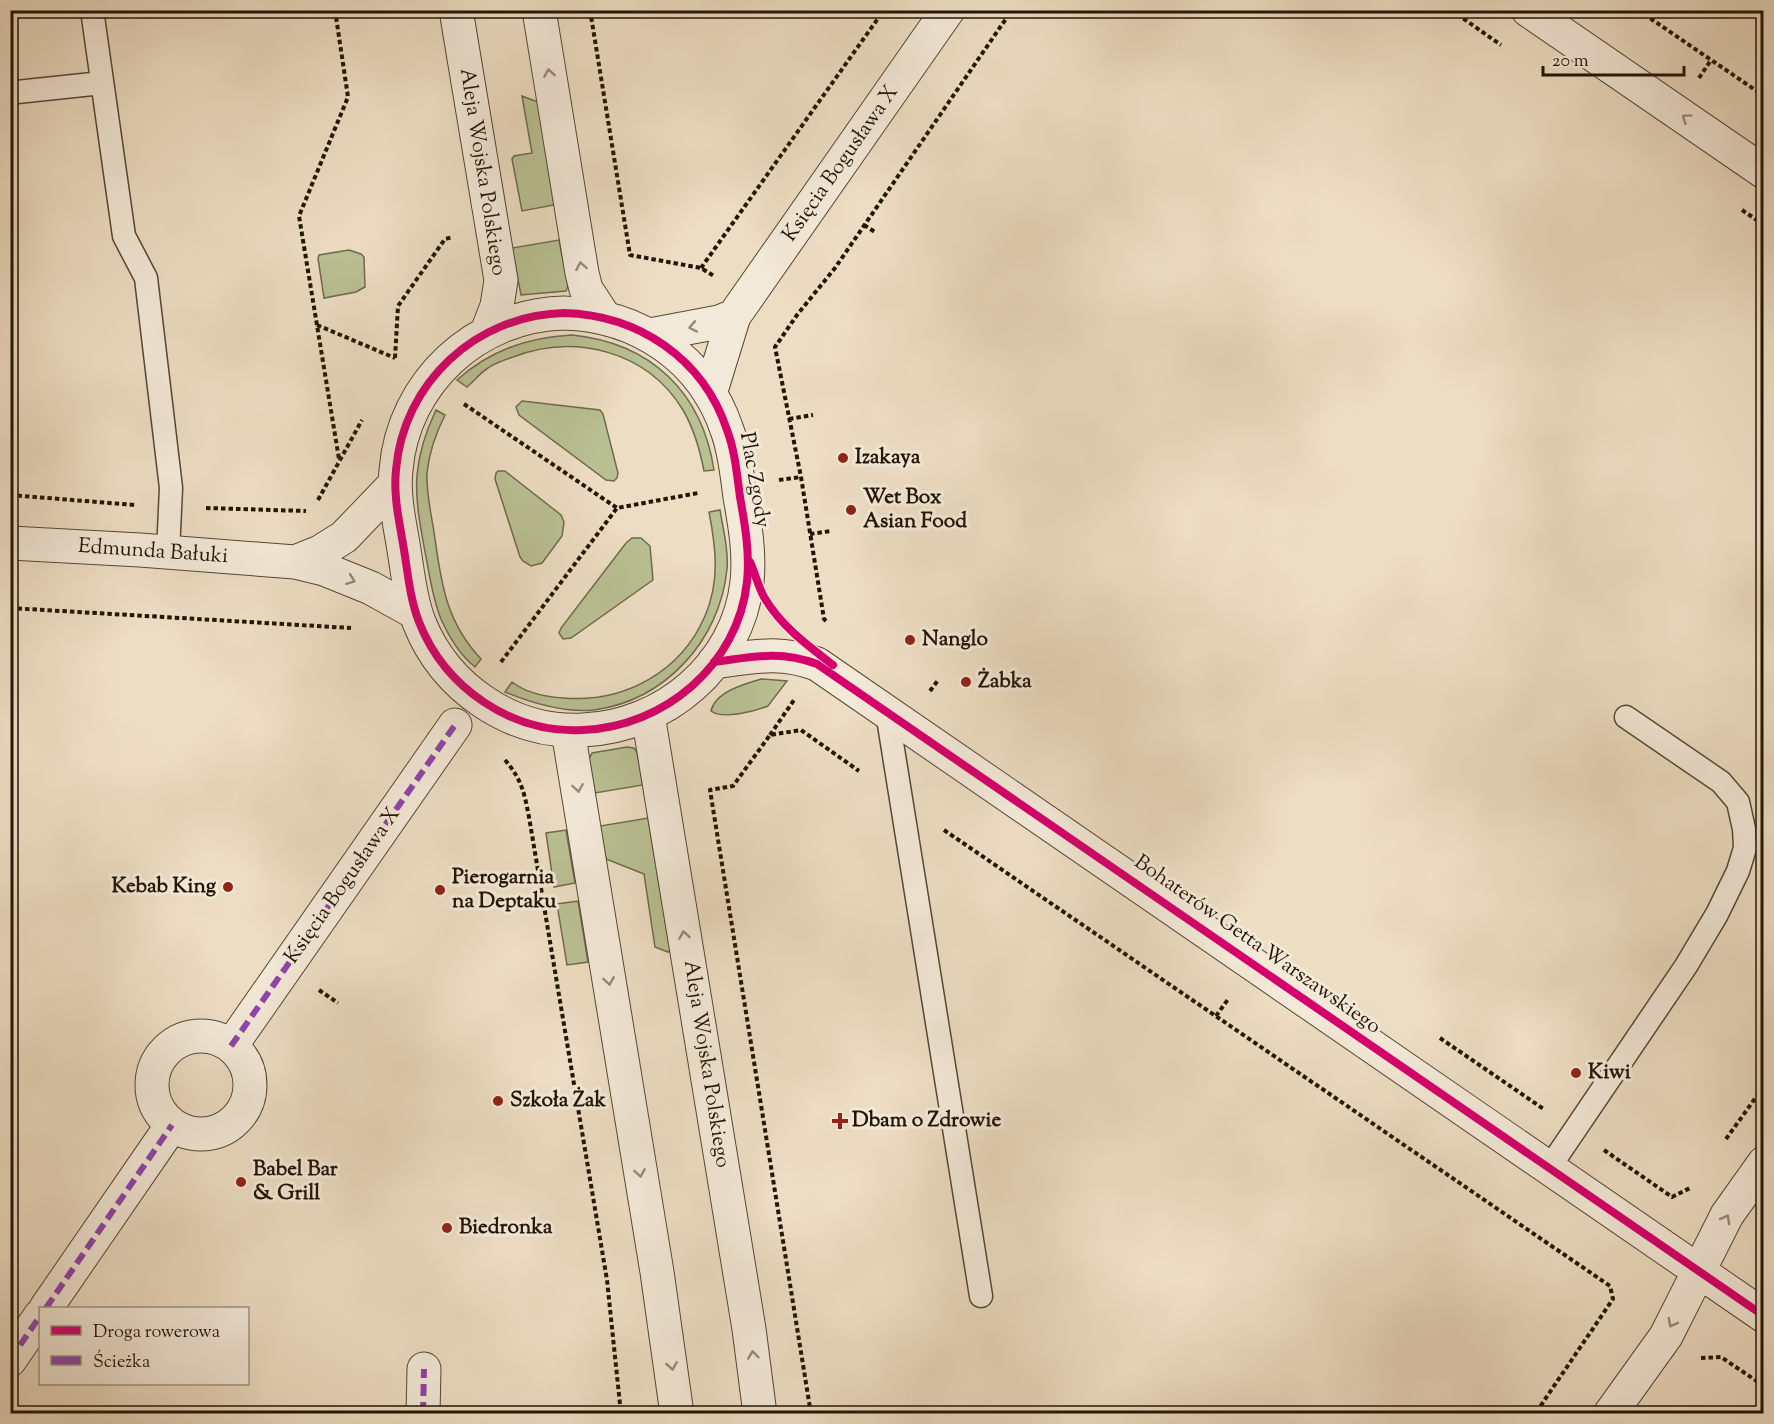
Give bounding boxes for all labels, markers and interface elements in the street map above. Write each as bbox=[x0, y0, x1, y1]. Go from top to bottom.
scale bar bbox=[1543, 39, 1684, 77]
text: 20 m bbox=[1552, 49, 1589, 75]
street label: Aleja Wojska Polskiego bbox=[451, 66, 513, 278]
one-way arrow bbox=[543, 69, 556, 79]
street label: Księcia Bogusława X bbox=[776, 79, 906, 248]
one-way arrow bbox=[1681, 114, 1692, 125]
one-way arrow bbox=[575, 261, 588, 271]
one-way arrow bbox=[688, 320, 698, 333]
street label: Plac Zgody bbox=[731, 430, 777, 531]
place label: Izakaya bbox=[855, 443, 921, 473]
marker: Izakaya bbox=[836, 451, 850, 465]
place label: Wet Box Asian Food bbox=[863, 483, 967, 537]
marker: Wet Box Asian Food bbox=[844, 503, 858, 517]
street label: Edmunda Bałuki bbox=[77, 532, 229, 572]
one-way arrow bbox=[345, 572, 355, 585]
place label: Nanglo bbox=[922, 625, 988, 655]
marker: Nanglo bbox=[903, 633, 917, 647]
place label: Żabka bbox=[978, 667, 1032, 697]
marker: Żabka bbox=[959, 675, 973, 689]
one-way arrow bbox=[571, 784, 583, 793]
street label: Księcia Bogusława X bbox=[278, 801, 408, 970]
street label: Bohaterów Getta Warszawskiego bbox=[1127, 848, 1387, 1042]
place label: Pierogarnia na Deptaku bbox=[452, 863, 557, 917]
place label: Kebab King bbox=[112, 872, 217, 902]
marker: Kebab King bbox=[221, 880, 235, 894]
marker: Pierogarnia na Deptaku bbox=[433, 883, 447, 897]
one-way arrow bbox=[679, 930, 691, 940]
street label: Aleja Wojska Polskiego bbox=[675, 958, 737, 1170]
one-way arrow bbox=[602, 976, 615, 986]
place label: Kiwi bbox=[1588, 1058, 1631, 1088]
marker: Kiwi bbox=[1569, 1066, 1583, 1080]
place label: Szkoła Żak bbox=[510, 1086, 607, 1116]
marker: Szkoła Żak bbox=[491, 1094, 505, 1108]
place label: Dbam o Zdrowie bbox=[852, 1106, 1001, 1136]
marker: Dbam o Zdrowie bbox=[833, 1114, 847, 1128]
place label: Babel Bar & Grill bbox=[253, 1155, 338, 1209]
one-way arrow bbox=[634, 1169, 646, 1178]
marker: Babel Bar & Grill bbox=[234, 1175, 248, 1189]
place label: Biedronka bbox=[459, 1213, 553, 1243]
one-way arrow bbox=[1719, 1215, 1730, 1226]
marker: Biedronka bbox=[440, 1221, 454, 1235]
legend bbox=[39, 1307, 249, 1385]
one-way arrow bbox=[1668, 1317, 1679, 1328]
text: Droga rowerowa bbox=[93, 1320, 220, 1346]
text: Ścieżka bbox=[93, 1349, 150, 1376]
one-way arrow bbox=[747, 1351, 759, 1360]
one-way arrow bbox=[665, 1361, 677, 1370]

